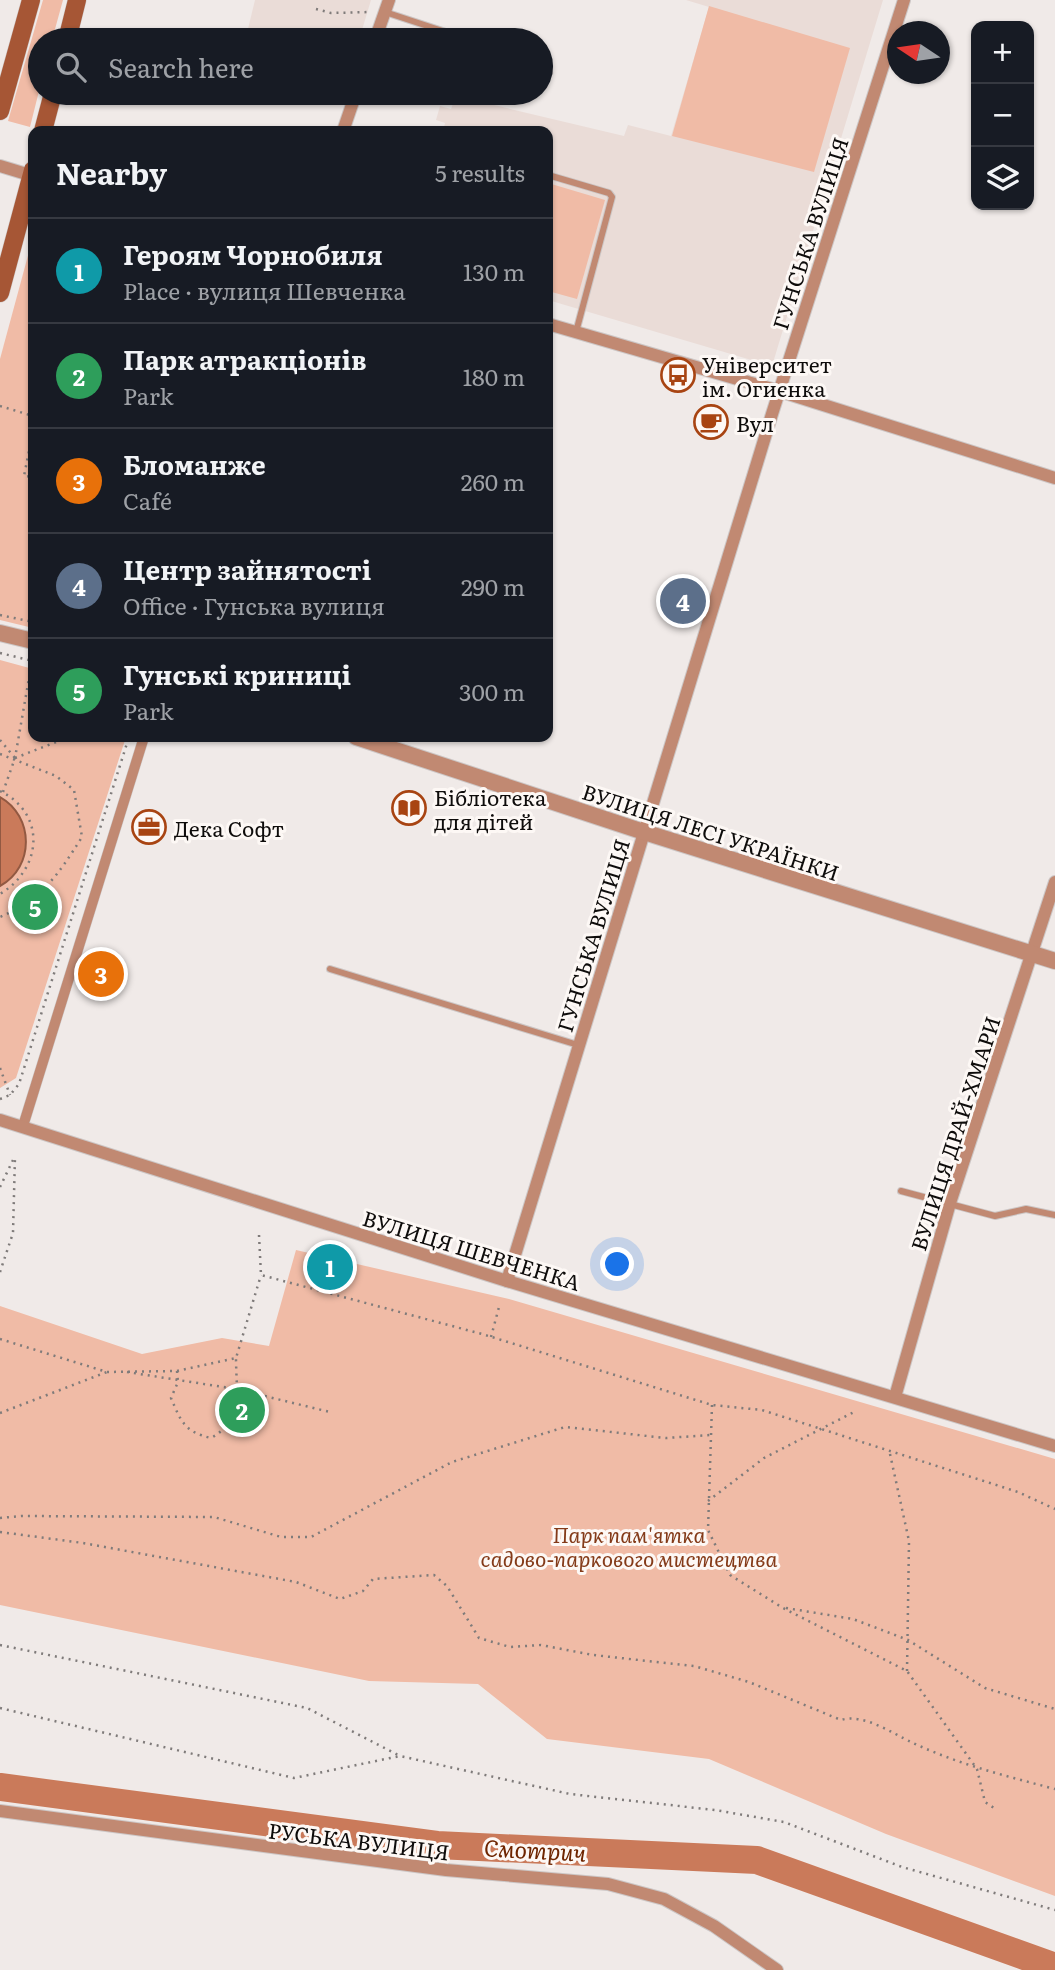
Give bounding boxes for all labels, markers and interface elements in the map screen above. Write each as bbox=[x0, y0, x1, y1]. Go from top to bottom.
north arrow bbox=[887, 21, 950, 84]
map controls bbox=[971, 21, 1034, 210]
button: + bbox=[971, 21, 1034, 84]
search box bbox=[28, 28, 553, 105]
text: Search here bbox=[108, 47, 254, 86]
icon: search bbox=[52, 48, 90, 86]
button: − bbox=[971, 84, 1034, 147]
street label: ГУНСЬКА ВУЛИЦЯ bbox=[763, 133, 855, 333]
button: layers bbox=[971, 147, 1034, 210]
text: Nearby bbox=[56, 150, 167, 194]
text: 5 results bbox=[435, 155, 525, 189]
text: Героям Чорнобиля bbox=[123, 234, 383, 273]
text: 1 bbox=[74, 254, 84, 288]
text: 130 m bbox=[463, 254, 525, 288]
text: Place · вулиця Шевченка bbox=[123, 273, 406, 307]
text: Парк атракціонів bbox=[123, 339, 367, 378]
place label: Університет ім. Огиєнка bbox=[702, 348, 832, 403]
bus stop icon: Університет ім. Огиєнка bbox=[659, 356, 697, 394]
text: 2 bbox=[73, 359, 85, 393]
text: 180 m bbox=[463, 359, 525, 393]
text: Park bbox=[123, 378, 173, 412]
cafe icon: Вул bbox=[692, 403, 730, 441]
place label: Вул bbox=[736, 407, 774, 438]
text: Бломанже bbox=[123, 444, 266, 483]
text: 3 bbox=[73, 464, 85, 498]
text: 260 m bbox=[461, 464, 525, 498]
text: Café bbox=[123, 483, 172, 517]
text: Центр зайнятості bbox=[123, 549, 371, 588]
text: 4 bbox=[72, 569, 86, 603]
text: 290 m bbox=[461, 569, 525, 603]
pin: 4 bbox=[660, 575, 706, 627]
text: Office · Гунська вулиця bbox=[123, 588, 385, 622]
text: Гунські криниці bbox=[123, 654, 351, 693]
text: 5 bbox=[73, 674, 85, 708]
text: 300 m bbox=[459, 674, 525, 708]
text: Park bbox=[123, 693, 173, 727]
street label: ВУЛИЦЯ ЛЕСІ УКРАЇНКИ bbox=[579, 775, 843, 887]
place label: Бібліотека для дітей bbox=[434, 781, 547, 836]
library icon: Бібліотека для дітей bbox=[390, 789, 428, 827]
office icon: Дека Софт bbox=[130, 808, 168, 846]
place label: Дека Софт bbox=[174, 812, 284, 843]
street label: ГУНСЬКА ВУЛИЦЯ bbox=[548, 834, 636, 1036]
pin: 5 bbox=[12, 881, 58, 933]
pin: 3 bbox=[78, 948, 124, 1000]
street label: ВУЛИЦЯ ДРАЙ-ХМАРИ bbox=[901, 1012, 1007, 1254]
street label: ВУЛИЦЯ ШЕВЧЕНКА bbox=[359, 1201, 585, 1297]
pin: 1 bbox=[307, 1241, 353, 1293]
your location bbox=[600, 1247, 634, 1281]
pin: 2 bbox=[219, 1384, 265, 1436]
park label: Парк пам'ятка садово-паркового мистецтва bbox=[481, 1518, 777, 1573]
street label: РУСЬКА ВУЛИЦЯ bbox=[267, 1814, 451, 1866]
water label: Смотрич bbox=[483, 1829, 587, 1869]

